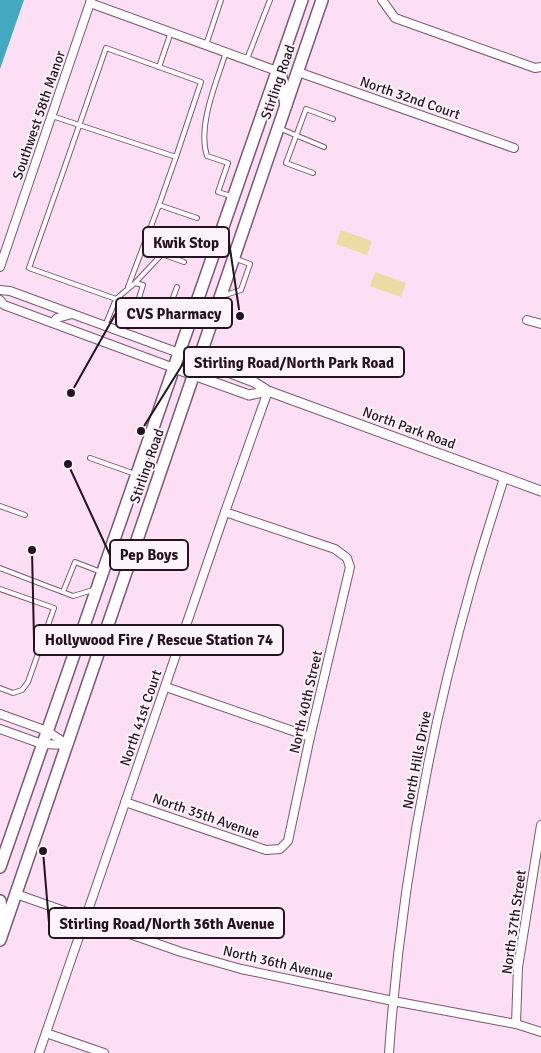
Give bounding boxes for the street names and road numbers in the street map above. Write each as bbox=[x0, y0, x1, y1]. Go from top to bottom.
street label: Stirling Road bbox=[257, 43, 299, 121]
street label: Southwest 58th Manor bbox=[9, 47, 69, 182]
street label: North 32nd Court bbox=[358, 73, 462, 123]
street label: North Park Road bbox=[360, 403, 458, 453]
street label: Stirling Road bbox=[126, 427, 168, 505]
street label: North 40th Street bbox=[286, 649, 326, 755]
street label: North 41st Court bbox=[117, 668, 165, 768]
street label: North Hills Drive bbox=[399, 709, 435, 811]
street label: North 35th Avenue bbox=[150, 790, 262, 842]
street label: North 37th Street bbox=[498, 869, 530, 975]
street label: North 36th Avenue bbox=[221, 942, 335, 984]

